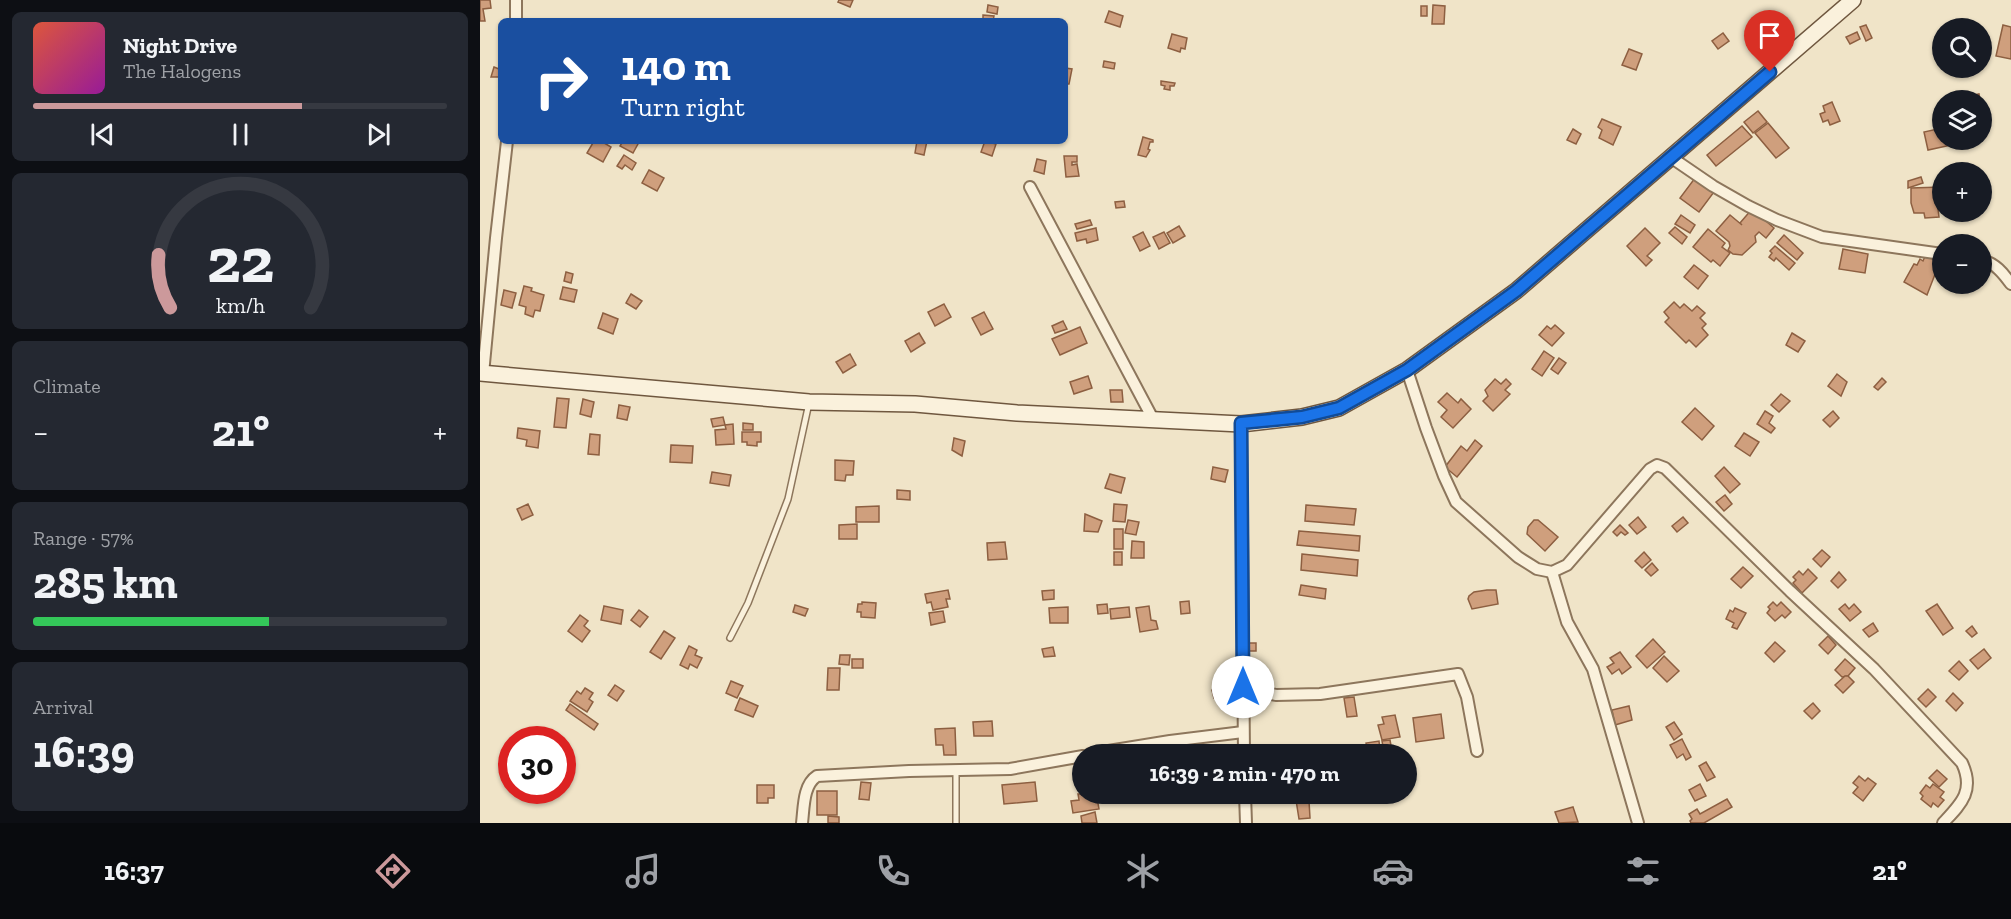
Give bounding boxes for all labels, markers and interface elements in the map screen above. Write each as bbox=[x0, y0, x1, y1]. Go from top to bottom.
pin bbox=[1744, 10, 1795, 72]
map controls bbox=[1932, 18, 1992, 294]
button: search bbox=[1932, 18, 1992, 78]
icon: arrive bbox=[1753, 19, 1786, 52]
text: Night Drive bbox=[123, 32, 237, 59]
text: 140 m bbox=[621, 40, 731, 91]
icon: right bbox=[522, 42, 600, 120]
text: The Halogens bbox=[123, 59, 241, 83]
button: layers bbox=[1932, 90, 1992, 150]
text: Turn right bbox=[621, 91, 745, 123]
icon: previous bbox=[86, 118, 119, 151]
icon: pause bbox=[224, 118, 257, 151]
icon: next bbox=[362, 118, 395, 151]
button: + bbox=[1932, 162, 1992, 222]
text: 22 bbox=[206, 223, 274, 298]
button: − bbox=[1932, 234, 1992, 294]
text: km/h bbox=[216, 293, 264, 318]
text: Climate bbox=[33, 374, 101, 398]
text: 21° bbox=[212, 404, 270, 458]
text: − bbox=[33, 412, 48, 451]
text: + bbox=[433, 412, 447, 451]
text: Range · 57% bbox=[33, 526, 134, 550]
text: 285 km bbox=[33, 556, 178, 610]
position arrow bbox=[1211, 655, 1275, 719]
text: Arrival bbox=[33, 695, 93, 719]
text: 16:39 bbox=[33, 725, 135, 779]
speed limit sign: 30 bbox=[498, 726, 576, 804]
text: 16:39 · 2 min · 470 m bbox=[1149, 760, 1340, 787]
icon: directions bbox=[372, 850, 414, 892]
icon: music bbox=[622, 850, 664, 892]
icon: phone bbox=[872, 850, 914, 892]
icon: climate bbox=[1122, 850, 1164, 892]
icon: car bbox=[1372, 850, 1414, 892]
icon: filters bbox=[1622, 850, 1664, 892]
text: 16:37 bbox=[104, 855, 164, 887]
text: 21° bbox=[1872, 855, 1907, 887]

